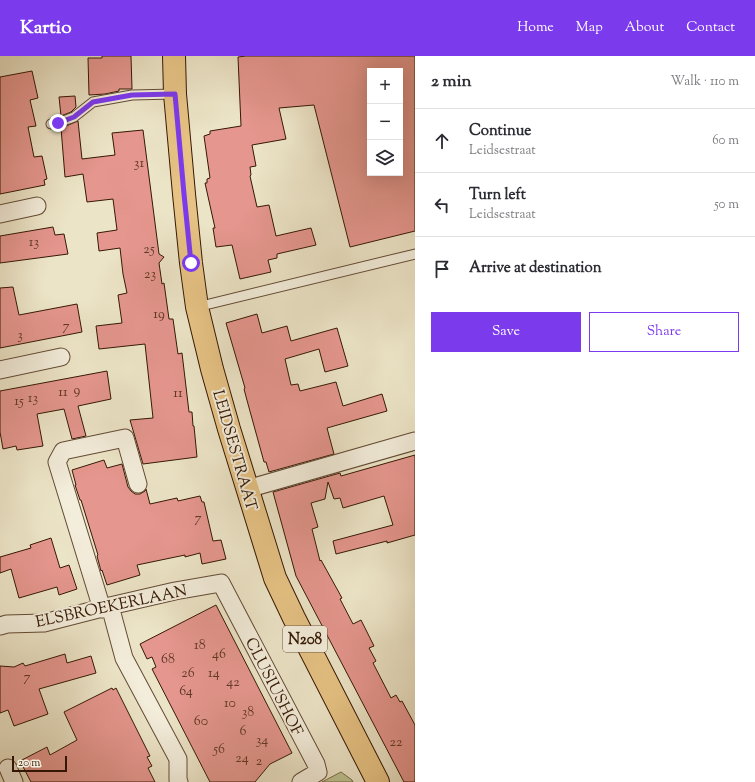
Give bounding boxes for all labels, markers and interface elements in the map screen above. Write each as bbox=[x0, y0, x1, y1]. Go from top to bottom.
text: Kartio bbox=[20, 15, 72, 42]
text: Home bbox=[517, 18, 554, 38]
text: Map bbox=[576, 18, 603, 38]
text: About bbox=[625, 18, 664, 38]
text: Contact bbox=[686, 18, 735, 38]
map controls bbox=[367, 68, 403, 176]
button: + bbox=[367, 68, 403, 104]
text: 2 min bbox=[431, 70, 472, 94]
text: Walk · 110 m bbox=[671, 73, 739, 91]
button: − bbox=[367, 104, 403, 140]
route end bbox=[49, 114, 67, 132]
text: Continue bbox=[469, 121, 531, 142]
icon: ahead bbox=[431, 130, 453, 152]
text: 60 m bbox=[712, 132, 739, 150]
button: layers bbox=[367, 140, 403, 176]
text: Leidsestraat bbox=[469, 142, 536, 160]
house number: 31 bbox=[134, 154, 144, 174]
text: Turn left bbox=[469, 185, 526, 206]
icon: left bbox=[431, 194, 453, 216]
text: 50 m bbox=[714, 196, 739, 214]
text: Leidsestraat bbox=[469, 206, 536, 224]
house number: 13 bbox=[29, 233, 40, 253]
house number: 25 bbox=[143, 240, 155, 260]
route start bbox=[182, 254, 200, 272]
icon: arrive bbox=[431, 258, 453, 280]
text: Arrive at destination bbox=[469, 258, 602, 279]
house number: 23 bbox=[144, 265, 156, 285]
house number: 19 bbox=[153, 305, 165, 325]
button: Save bbox=[431, 312, 581, 352]
button: Share bbox=[589, 312, 739, 352]
house number: 7 bbox=[62, 317, 70, 337]
house number: 3 bbox=[17, 326, 23, 346]
house number: 9 bbox=[74, 381, 81, 401]
house number: 11 bbox=[58, 383, 68, 403]
house number: 11 bbox=[173, 384, 183, 404]
street label: LEIDSESTRAAT bbox=[205, 388, 262, 514]
house number: 13 bbox=[28, 389, 39, 409]
house number: 15 bbox=[14, 392, 24, 412]
house number: 7 bbox=[194, 509, 202, 529]
street label: ELSBROEKERLAAN bbox=[34, 580, 190, 635]
road number: N208 bbox=[283, 626, 327, 652]
street label: CLUSIUSHOF bbox=[238, 634, 308, 740]
house number: 18 bbox=[194, 636, 206, 656]
house number: 46 bbox=[212, 645, 226, 665]
house number: 68 bbox=[161, 650, 175, 670]
house number: 26 bbox=[181, 664, 195, 684]
house number: 14 bbox=[208, 664, 220, 684]
house number: 7 bbox=[23, 668, 31, 688]
house number: 42 bbox=[226, 673, 240, 693]
house number: 64 bbox=[179, 682, 193, 702]
house number: 10 bbox=[224, 694, 236, 714]
house number: 38 bbox=[242, 703, 254, 723]
house number: 60 bbox=[194, 712, 208, 732]
house number: 6 bbox=[240, 722, 247, 742]
house number: 34 bbox=[256, 731, 268, 751]
house number: 22 bbox=[389, 733, 403, 753]
house number: 56 bbox=[212, 740, 225, 760]
house number: 24 bbox=[235, 749, 249, 769]
house number: 2 bbox=[256, 752, 263, 772]
scale bar bbox=[12, 754, 67, 773]
text: 20 m bbox=[18, 755, 40, 771]

